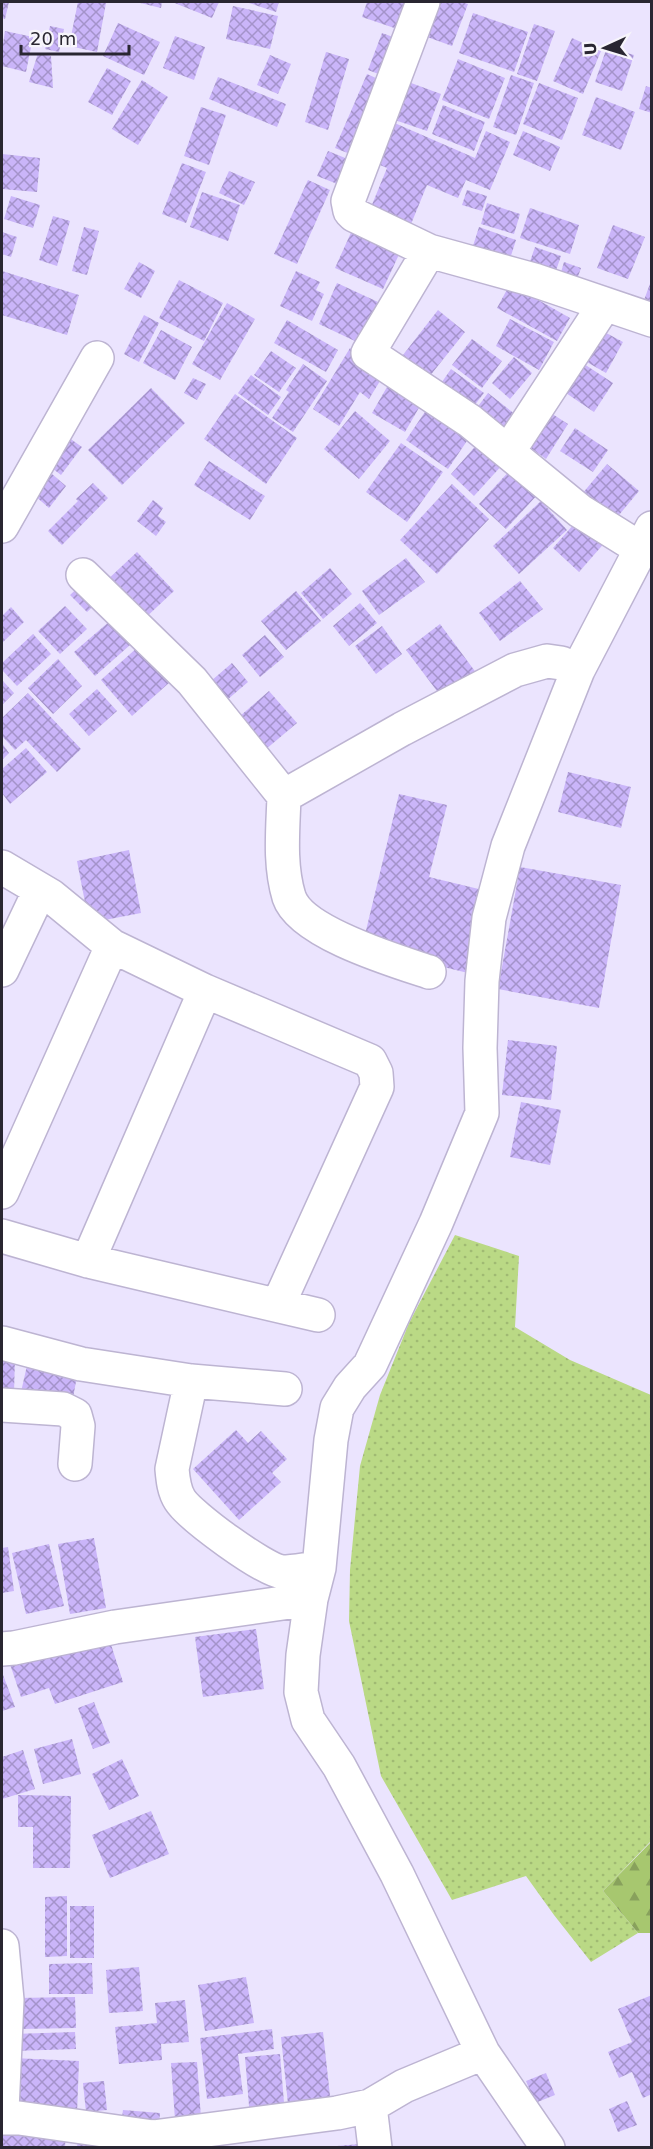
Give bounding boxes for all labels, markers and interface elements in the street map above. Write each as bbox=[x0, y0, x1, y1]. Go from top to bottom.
scale bar bbox=[21, 18, 129, 56]
north arrow bbox=[575, 18, 635, 78]
text: 20 m bbox=[30, 28, 76, 49]
text: U bbox=[581, 42, 600, 56]

